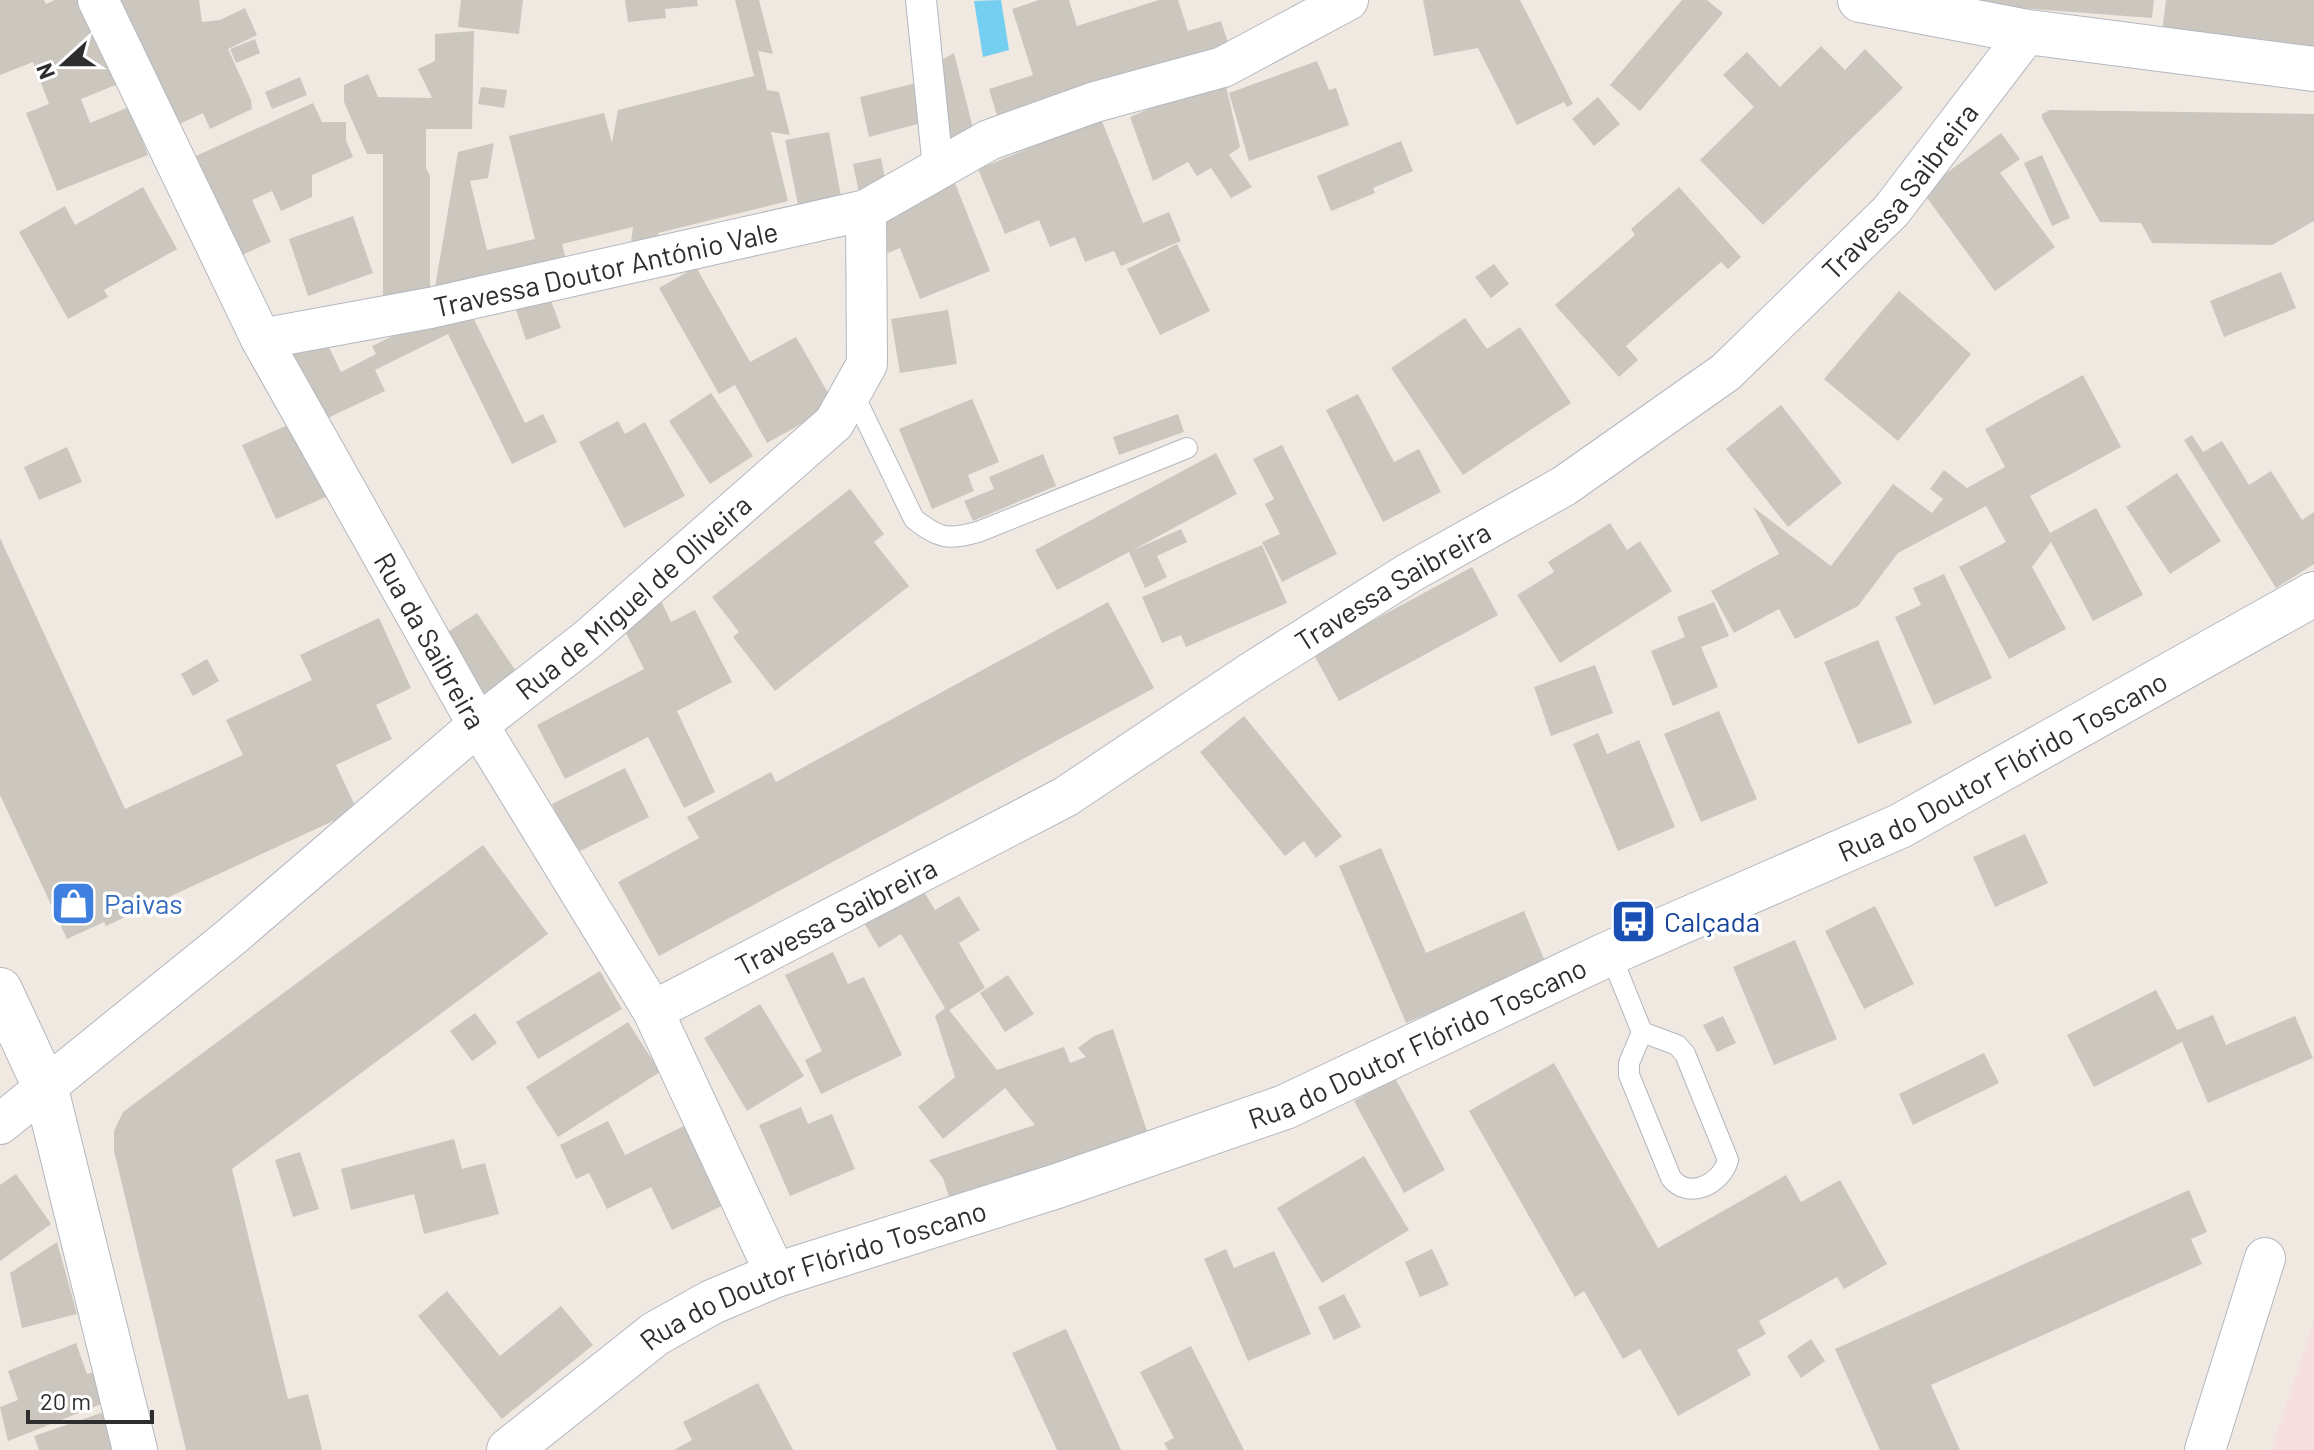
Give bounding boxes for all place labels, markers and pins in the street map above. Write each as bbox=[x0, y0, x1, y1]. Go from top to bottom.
shop icon: Paivas bbox=[49, 879, 97, 927]
place label: Paivas bbox=[104, 886, 183, 920]
bus stop icon: Calçada bbox=[1609, 897, 1657, 945]
place label: Calçada bbox=[1664, 904, 1760, 938]

